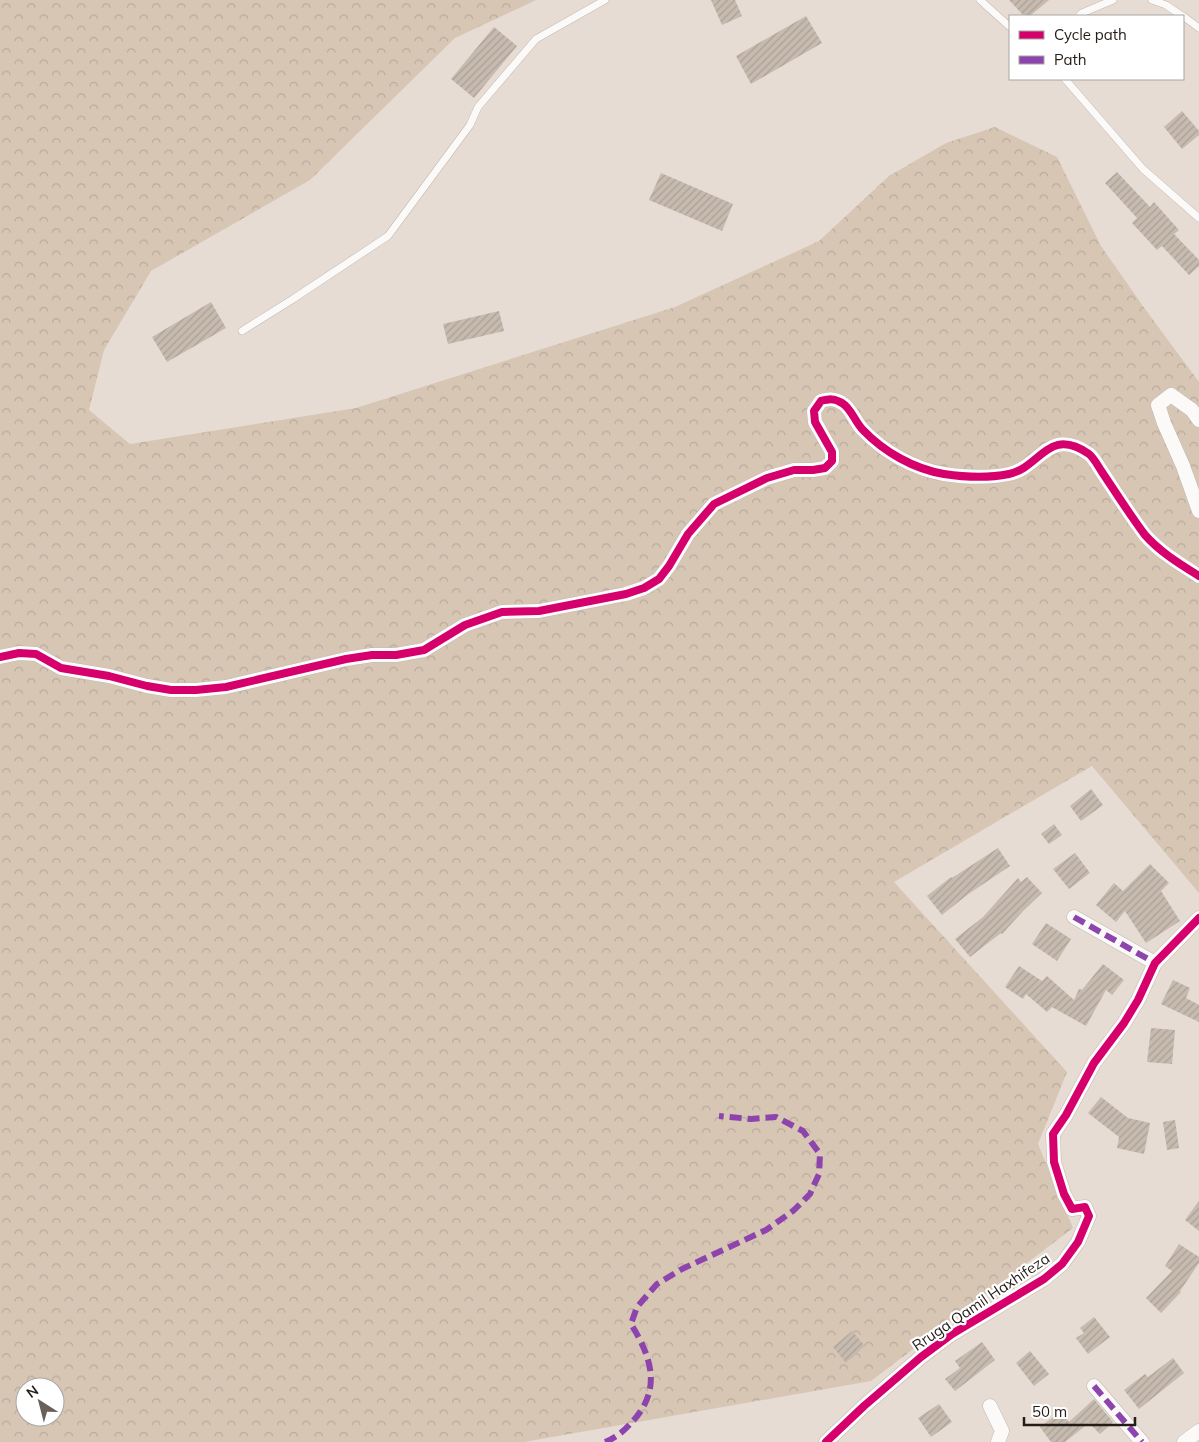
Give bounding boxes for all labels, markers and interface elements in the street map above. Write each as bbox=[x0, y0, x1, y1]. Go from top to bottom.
legend bbox=[1009, 15, 1184, 80]
text: Cycle path bbox=[1054, 25, 1127, 44]
text: Path bbox=[1054, 50, 1086, 69]
street label: Rruga Qamil Haxhifeza bbox=[908, 1248, 1053, 1355]
north arrow bbox=[15, 1377, 65, 1427]
text: N bbox=[23, 1381, 42, 1402]
scale bar bbox=[1024, 1394, 1135, 1426]
text: 50 m bbox=[1032, 1402, 1067, 1421]

